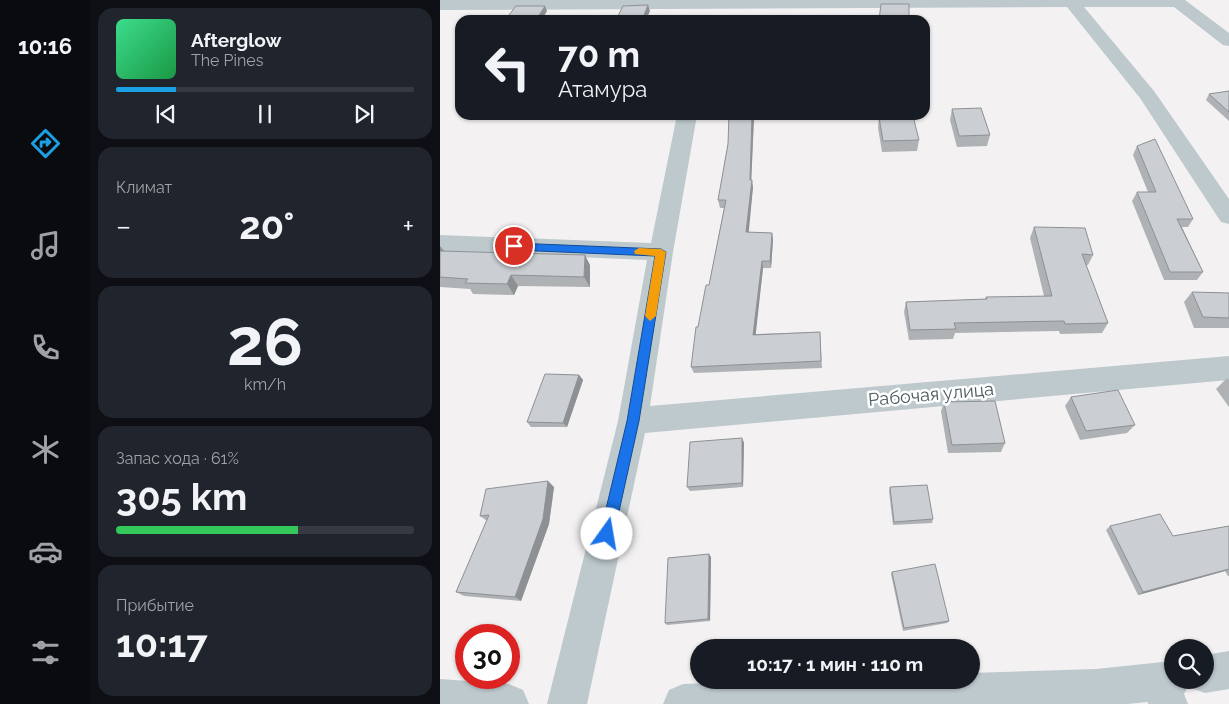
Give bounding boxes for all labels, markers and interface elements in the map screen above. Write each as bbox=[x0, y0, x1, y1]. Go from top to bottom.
text: Afterglow bbox=[191, 29, 281, 51]
text: 10:16 bbox=[18, 33, 72, 59]
text: 70 m bbox=[558, 34, 640, 75]
icon: left bbox=[475, 35, 540, 100]
text: The Pines bbox=[191, 51, 263, 70]
text: Атамура bbox=[558, 76, 647, 102]
icon: previous bbox=[152, 100, 180, 128]
icon: pause bbox=[251, 100, 279, 128]
icon: next bbox=[350, 100, 378, 128]
icon: directions bbox=[28, 126, 63, 161]
text: Климат bbox=[116, 178, 172, 197]
text: 20° bbox=[239, 203, 294, 248]
text: − bbox=[116, 210, 131, 243]
text: + bbox=[402, 210, 414, 243]
pin bbox=[493, 225, 535, 267]
icon: music bbox=[28, 228, 63, 263]
icon: arrive bbox=[500, 232, 528, 260]
text: 26 bbox=[227, 304, 303, 380]
icon: phone bbox=[28, 330, 63, 365]
text: km/h bbox=[244, 375, 286, 394]
street label: Рабочая улица bbox=[867, 378, 995, 410]
icon: climate bbox=[28, 432, 63, 467]
text: Запас хода · 61% bbox=[116, 449, 239, 468]
text: 305 km bbox=[116, 474, 247, 519]
position arrow bbox=[580, 507, 632, 559]
icon: car bbox=[28, 534, 63, 569]
text: Прибытие bbox=[116, 596, 194, 615]
text: 10:17 bbox=[116, 621, 208, 666]
speed limit sign: 30 bbox=[455, 624, 520, 689]
icon: filters bbox=[28, 635, 63, 670]
map controls bbox=[1164, 639, 1214, 689]
button: search bbox=[1164, 639, 1214, 689]
text: 10:17 · 1 мин · 110 m bbox=[747, 653, 923, 675]

